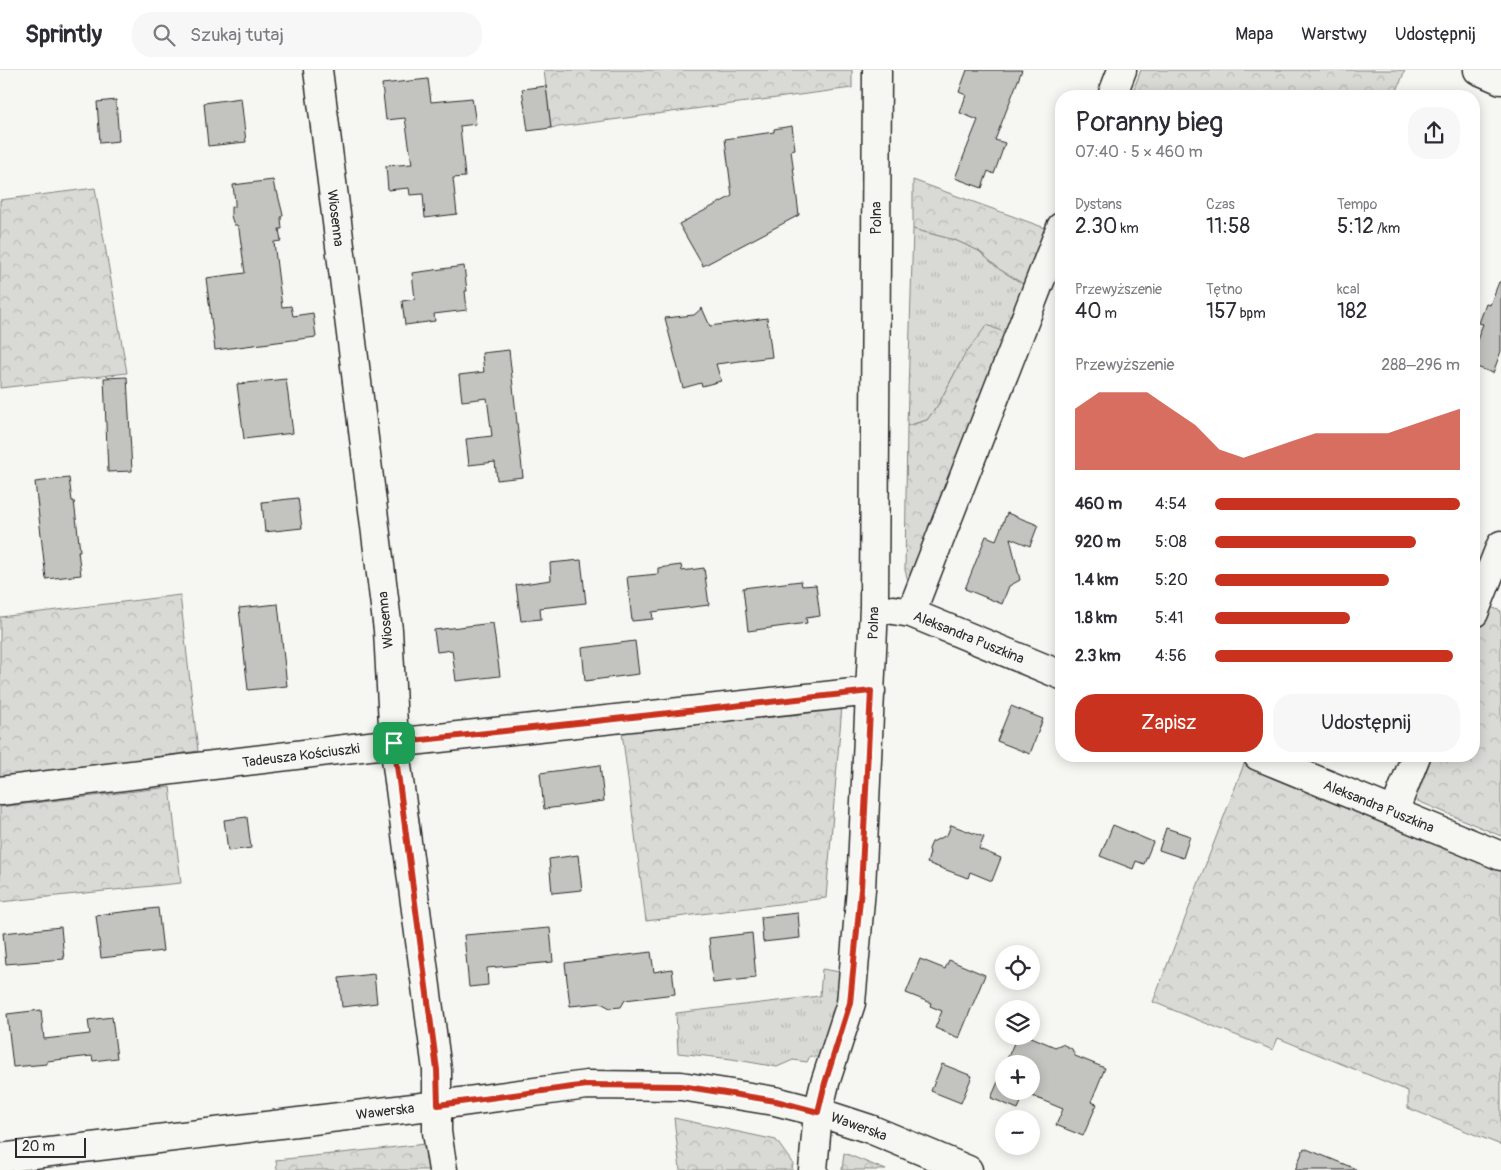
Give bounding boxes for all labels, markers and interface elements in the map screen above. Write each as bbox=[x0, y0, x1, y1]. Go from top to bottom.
search box bbox=[132, 12, 482, 57]
text: Sprintly bbox=[25, 20, 102, 49]
icon: search bbox=[150, 21, 178, 49]
text: Szukaj tutaj bbox=[190, 23, 284, 47]
text: Mapa bbox=[1235, 23, 1273, 46]
text: Warstwy bbox=[1301, 23, 1367, 46]
text: Udostępnij bbox=[1395, 23, 1476, 46]
text: Poranny bieg bbox=[1075, 105, 1223, 140]
button: share bbox=[1408, 107, 1460, 159]
text: 07:40 · 5 × 460 m bbox=[1075, 142, 1203, 162]
street label: Wiosenna bbox=[324, 189, 347, 247]
text: Dystans bbox=[1075, 196, 1122, 213]
text: Czas bbox=[1206, 196, 1235, 213]
text: Tempo bbox=[1337, 196, 1377, 213]
street label: Polna bbox=[868, 201, 885, 235]
text: 2.30 bbox=[1075, 213, 1117, 240]
text: 11:58 bbox=[1206, 213, 1250, 240]
text: 5:12 bbox=[1337, 213, 1374, 240]
text: km bbox=[1117, 220, 1139, 237]
text: /km bbox=[1374, 220, 1400, 237]
text: Przewyższenie bbox=[1075, 281, 1162, 298]
text: Tętno bbox=[1206, 281, 1243, 298]
text: kcal bbox=[1337, 281, 1360, 298]
text: 40 bbox=[1075, 298, 1102, 325]
text: 157 bbox=[1206, 298, 1237, 325]
text: 182 bbox=[1337, 298, 1368, 325]
text: m bbox=[1102, 305, 1117, 322]
text: bpm bbox=[1237, 305, 1266, 322]
text: Przewyższenie bbox=[1075, 355, 1174, 375]
text: 288–296 m bbox=[1381, 355, 1460, 375]
text: 460 m bbox=[1075, 494, 1122, 514]
text: 4:54 bbox=[1155, 494, 1187, 514]
text: 920 m bbox=[1075, 532, 1121, 552]
text: 5:08 bbox=[1155, 532, 1187, 552]
text: 1.4 km bbox=[1075, 570, 1118, 590]
text: 5:20 bbox=[1155, 570, 1188, 590]
street label: Wiosenna bbox=[374, 591, 397, 649]
street label: Polna bbox=[864, 606, 883, 640]
street label: Aleksandra Puszkina bbox=[911, 608, 1027, 667]
text: 1.8 km bbox=[1075, 608, 1117, 628]
text: 5:41 bbox=[1155, 608, 1183, 628]
text: 2.3 km bbox=[1075, 646, 1121, 666]
text: 4:56 bbox=[1155, 646, 1187, 666]
button: Zapisz bbox=[1075, 694, 1263, 752]
button: Udostępnij bbox=[1273, 694, 1460, 752]
pin bbox=[373, 722, 415, 764]
icon: arrive bbox=[380, 729, 408, 757]
street label: Tadeusza Kościuszki bbox=[241, 740, 361, 771]
street label: Aleksandra Puszkina bbox=[1321, 777, 1437, 836]
map controls bbox=[995, 945, 1040, 1155]
button: locate bbox=[995, 945, 1040, 990]
button: layers bbox=[995, 1000, 1040, 1045]
button: + bbox=[995, 1055, 1040, 1100]
street label: Wawerska bbox=[355, 1099, 415, 1123]
street label: Wawerska bbox=[828, 1108, 889, 1144]
button: − bbox=[995, 1110, 1040, 1155]
scale bar bbox=[15, 1135, 86, 1158]
text: 20 m bbox=[22, 1138, 55, 1155]

